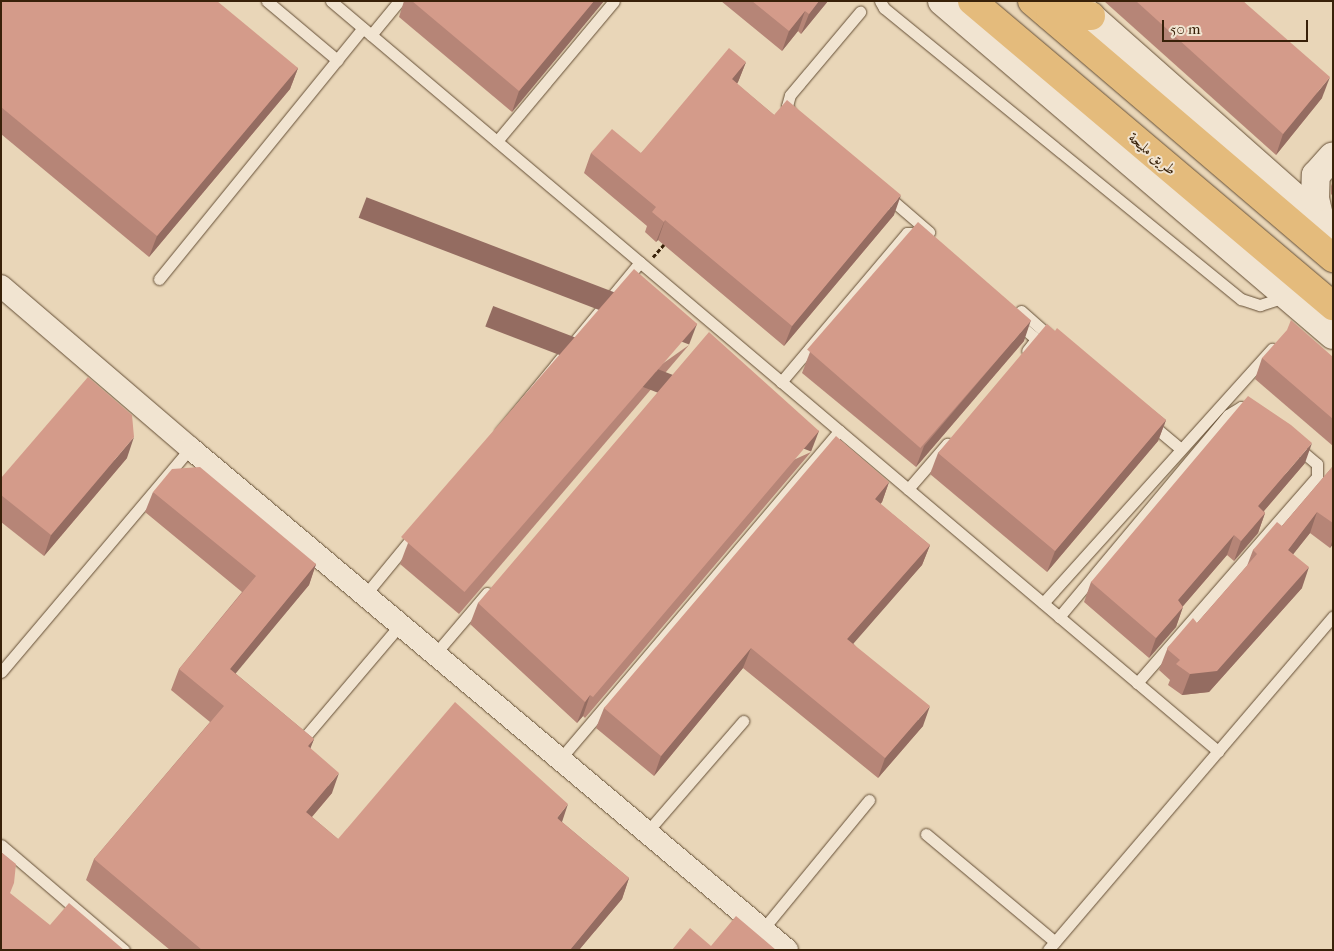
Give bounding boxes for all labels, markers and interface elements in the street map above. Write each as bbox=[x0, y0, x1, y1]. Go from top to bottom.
scale bar bbox=[1164, 10, 1310, 42]
text: 50 m bbox=[1170, 20, 1200, 38]
street label: طريق مليحة bbox=[1124, 129, 1180, 179]

